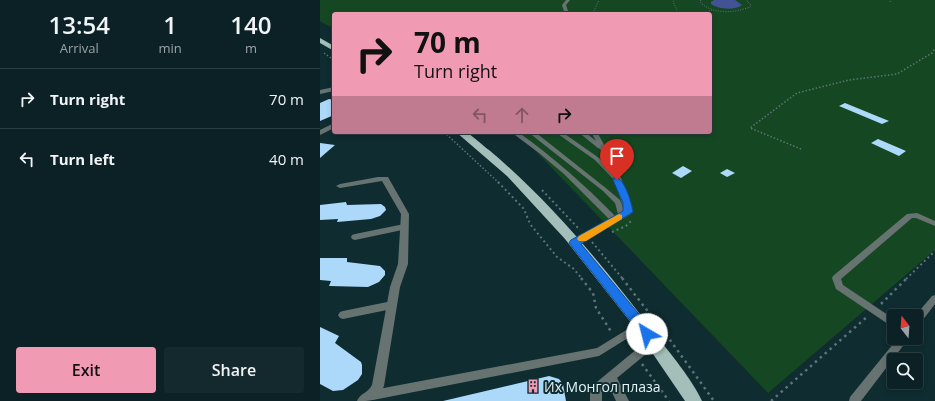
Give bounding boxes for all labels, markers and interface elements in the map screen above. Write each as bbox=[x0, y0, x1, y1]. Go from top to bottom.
text: 13:54 bbox=[49, 8, 110, 41]
text: 1 bbox=[163, 8, 177, 41]
text: 140 bbox=[230, 8, 271, 41]
text: 70 m bbox=[414, 23, 481, 61]
icon: right bbox=[348, 28, 400, 80]
text: Arrival bbox=[60, 39, 99, 57]
text: min bbox=[159, 39, 182, 57]
text: m bbox=[245, 39, 257, 57]
text: Turn right bbox=[414, 59, 497, 83]
icon: right bbox=[16, 88, 38, 110]
text: Turn right bbox=[50, 89, 125, 109]
text: 70 m bbox=[269, 89, 304, 109]
icon: left bbox=[469, 104, 491, 126]
icon: ahead bbox=[511, 104, 533, 126]
icon: right bbox=[553, 104, 575, 126]
pin bbox=[600, 139, 634, 180]
icon: arrive bbox=[606, 145, 628, 167]
icon: left bbox=[16, 148, 38, 170]
text: Turn left bbox=[50, 149, 115, 169]
text: 40 m bbox=[269, 149, 304, 169]
north arrow bbox=[887, 309, 923, 345]
map controls bbox=[887, 309, 923, 389]
position arrow bbox=[626, 313, 668, 355]
button: Exit bbox=[16, 347, 156, 393]
button: Share bbox=[164, 347, 304, 393]
button: search bbox=[887, 353, 923, 389]
place label: Их Монгол плаза bbox=[544, 377, 661, 396]
building icon: Их Монгол плаза bbox=[525, 378, 541, 394]

